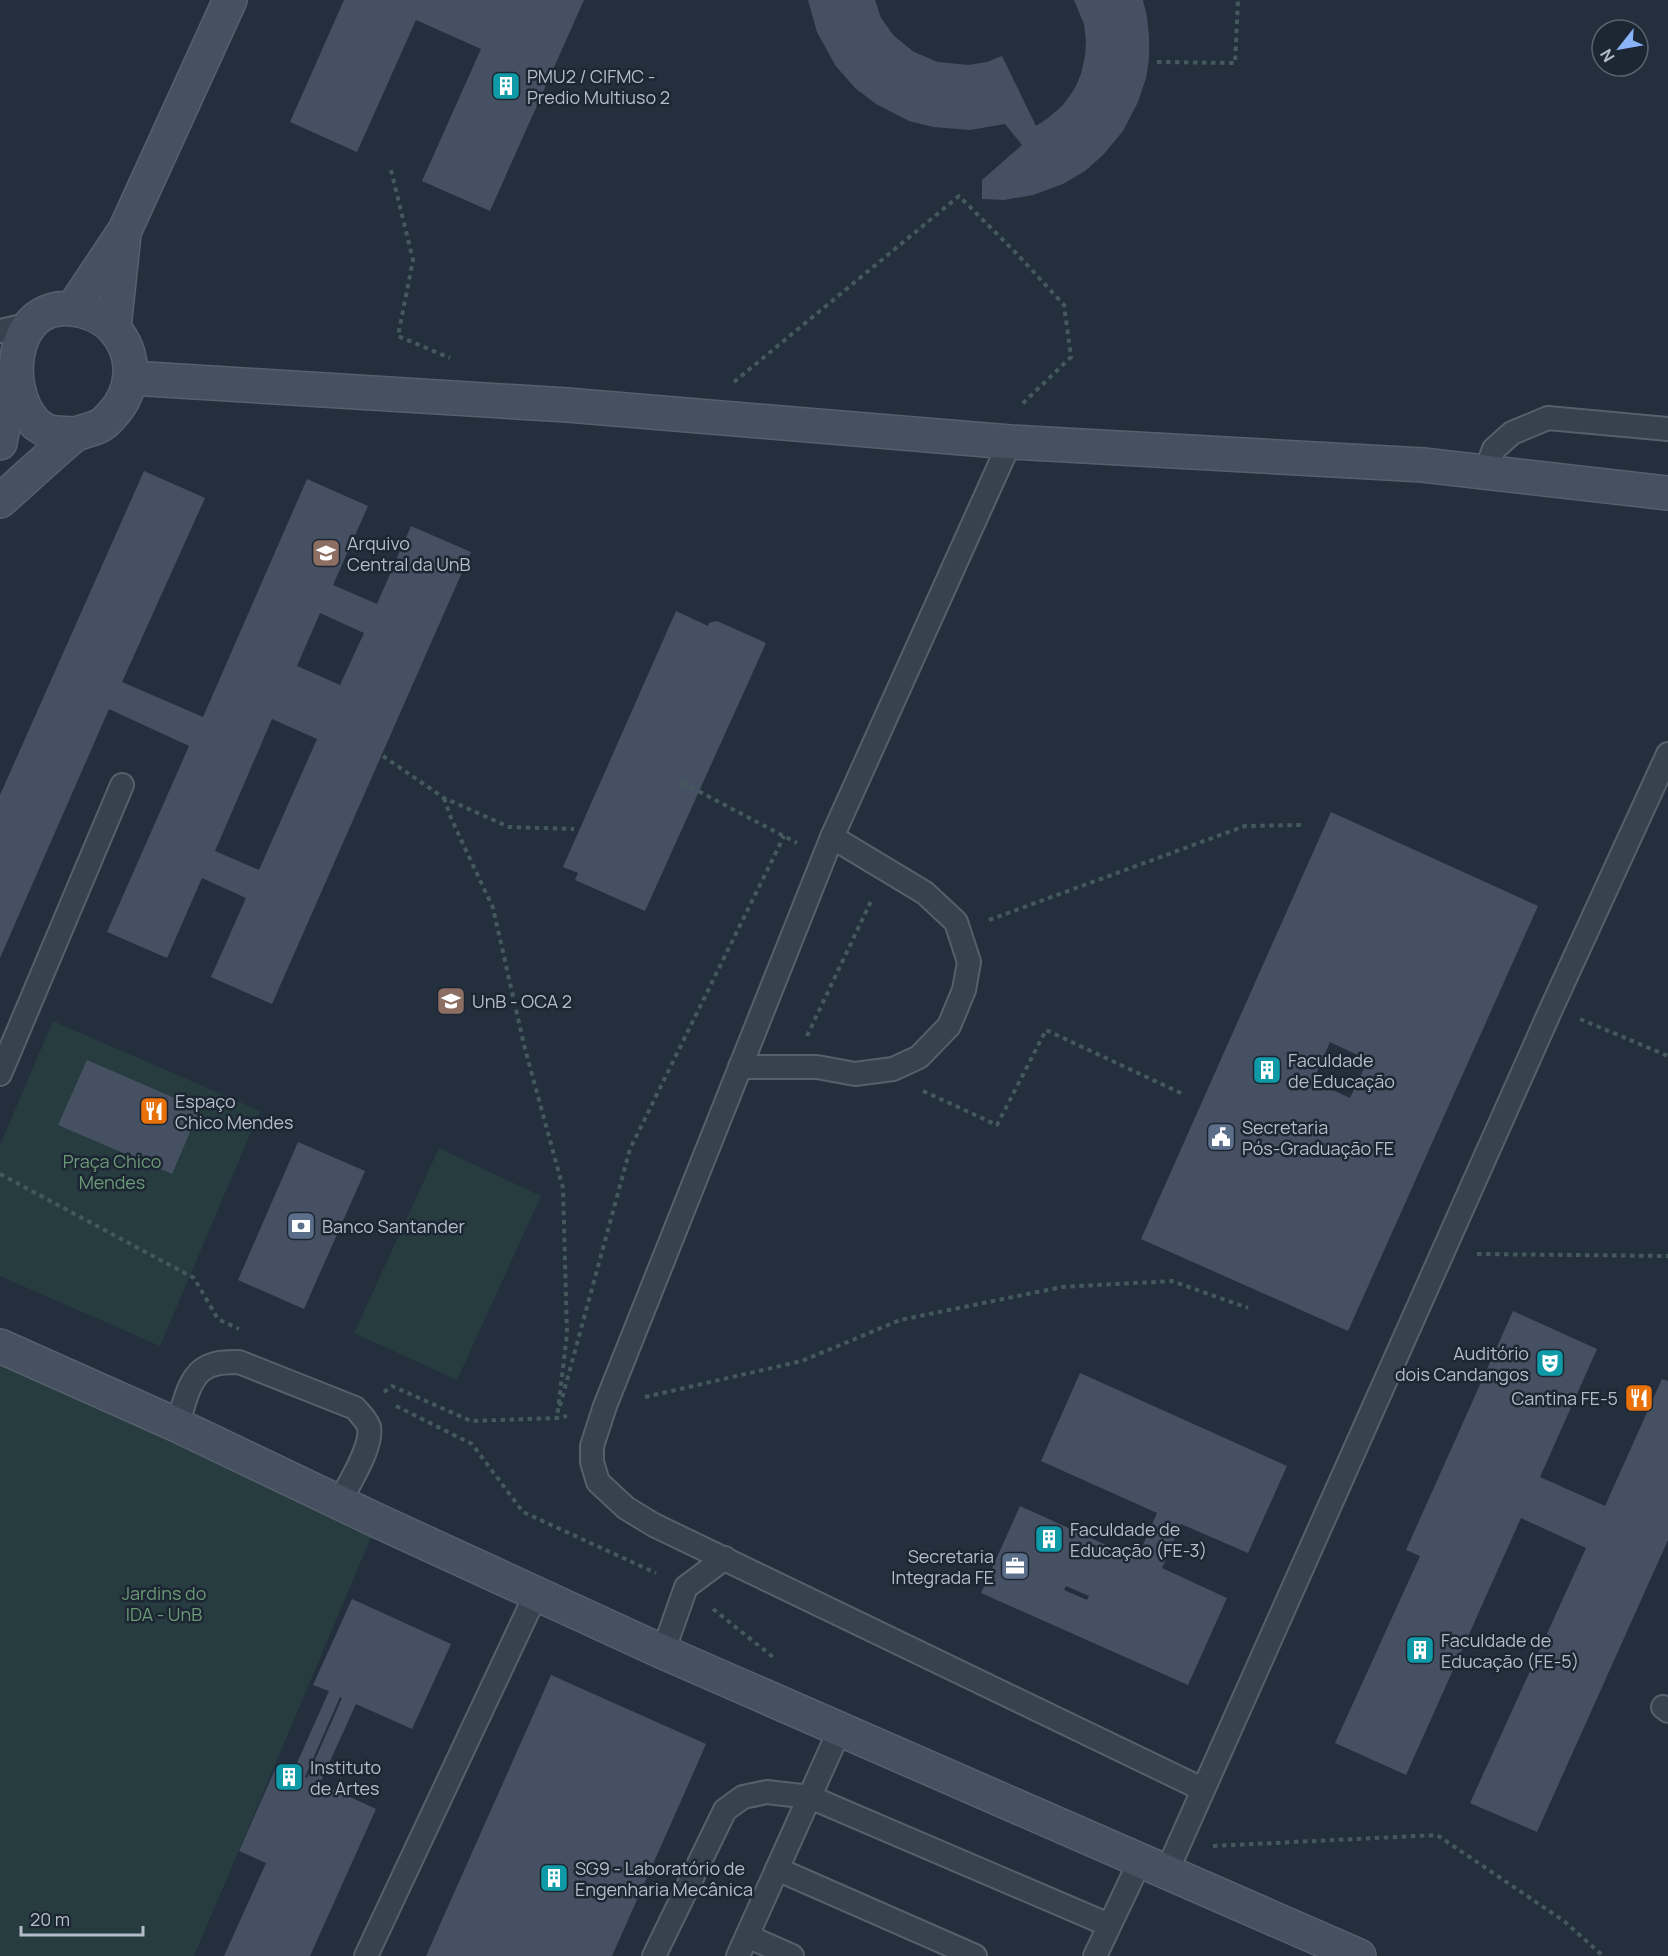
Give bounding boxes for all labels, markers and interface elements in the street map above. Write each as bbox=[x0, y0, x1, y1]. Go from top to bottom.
north arrow bbox=[1590, 18, 1650, 78]
text: N bbox=[1595, 45, 1620, 66]
place label: PMU2 / CIFMC - Predio Multiuso 2 bbox=[527, 64, 670, 109]
building icon: PMU2 / CIFMC - Predio Multiuso 2 bbox=[490, 70, 522, 102]
place label: Arquivo Central da UnB bbox=[347, 531, 471, 576]
school or university icon: Arquivo Central da UnB bbox=[310, 537, 342, 569]
school or university icon: UnB - OCA 2 bbox=[435, 985, 467, 1017]
place label: UnB - OCA 2 bbox=[472, 989, 572, 1013]
place label: Faculdade de Educação bbox=[1288, 1048, 1395, 1093]
building icon: Faculdade de Educação bbox=[1251, 1054, 1283, 1086]
place label: Espaço Chico Mendes bbox=[175, 1089, 293, 1134]
restaurant icon: Espaço Chico Mendes bbox=[138, 1095, 170, 1127]
place label: Secretaria Pós-Graduação FE bbox=[1242, 1115, 1394, 1160]
public building icon: Secretaria Pós-Graduação FE bbox=[1205, 1121, 1237, 1153]
park label: Praça Chico Mendes bbox=[63, 1149, 161, 1194]
bank icon: Banco Santander bbox=[285, 1210, 317, 1242]
place label: Banco Santander bbox=[322, 1214, 465, 1238]
place label: Auditório dois Candangos bbox=[1395, 1341, 1529, 1386]
theatre icon: Auditório dois Candangos bbox=[1534, 1347, 1566, 1379]
restaurant icon: Cantina FE-5 bbox=[1623, 1382, 1655, 1414]
place label: Cantina FE-5 bbox=[1511, 1386, 1618, 1410]
place label: Faculdade de Educação (FE-3) bbox=[1070, 1517, 1207, 1562]
building icon: Faculdade de Educação (FE-3) bbox=[1033, 1523, 1065, 1555]
place label: Secretaria Integrada FE bbox=[891, 1544, 994, 1589]
office icon: Secretaria Integrada FE bbox=[999, 1550, 1031, 1582]
park label: Jardins do IDA - UnB bbox=[122, 1581, 206, 1626]
place label: Faculdade de Educação (FE-5) bbox=[1441, 1628, 1579, 1673]
building icon: Faculdade de Educação (FE-5) bbox=[1404, 1634, 1436, 1666]
place label: Instituto de Artes bbox=[310, 1755, 381, 1800]
building icon: Instituto de Artes bbox=[273, 1761, 305, 1793]
place label: SG9 - Laboratório de Engenharia Mecânica bbox=[575, 1856, 753, 1901]
building icon: SG9 - Laboratório de Engenharia Mecânica bbox=[538, 1862, 570, 1894]
scale bar bbox=[21, 1899, 142, 1937]
text: 20 m bbox=[30, 1907, 70, 1931]

